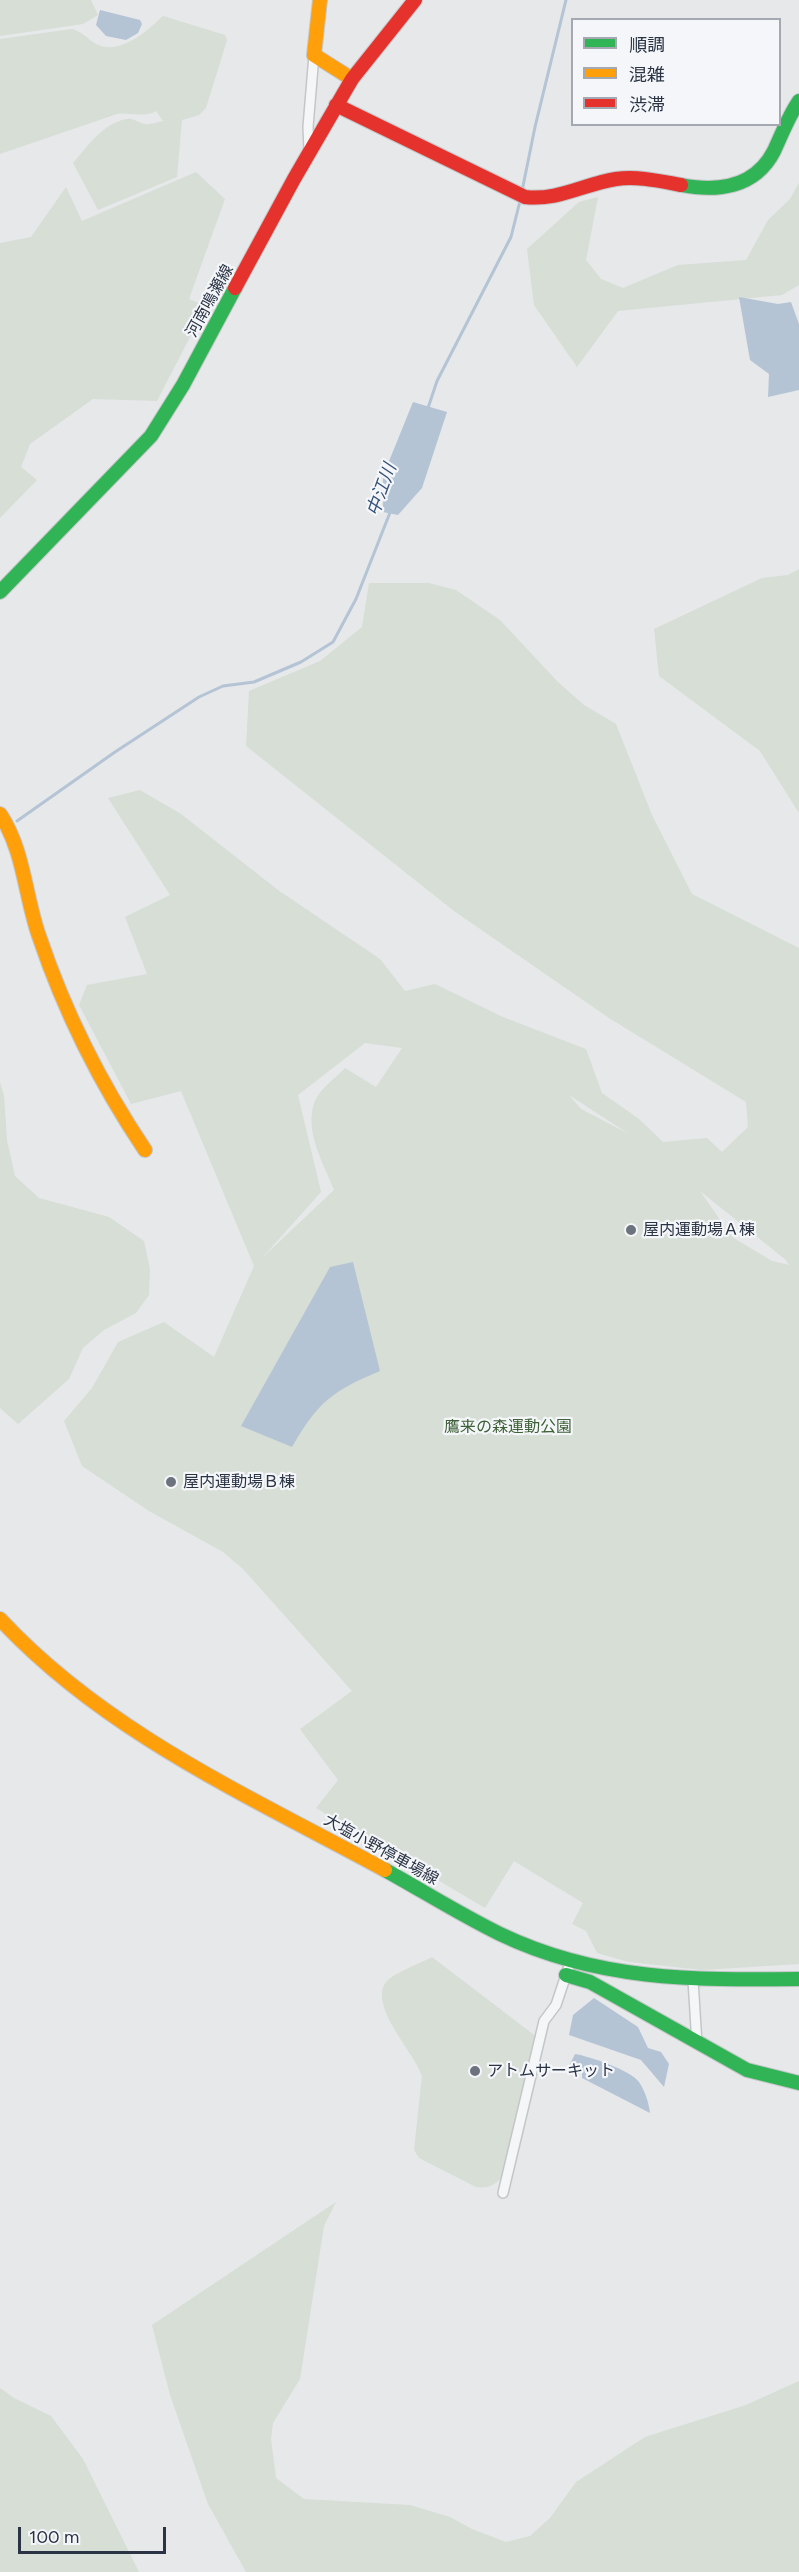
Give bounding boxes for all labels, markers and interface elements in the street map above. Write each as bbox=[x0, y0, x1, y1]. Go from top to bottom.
legend bbox=[571, 18, 781, 126]
text: 順調 bbox=[629, 34, 665, 56]
text: 混雑 bbox=[629, 64, 665, 86]
text: 渋滞 bbox=[629, 94, 665, 116]
street label: 河南鳴瀬線 bbox=[182, 261, 238, 341]
water label: 中江川 bbox=[363, 461, 401, 519]
place label: 屋内運動場Ａ棟 bbox=[643, 1220, 755, 1240]
marker: 屋内運動場Ａ棟 bbox=[624, 1223, 638, 1237]
park label: 鷹来の森運動公園 bbox=[444, 1417, 572, 1437]
place label: 屋内運動場Ｂ棟 bbox=[183, 1472, 295, 1492]
marker: 屋内運動場Ｂ棟 bbox=[164, 1475, 178, 1489]
street label: 大塩小野停車場線 bbox=[320, 1811, 442, 1889]
place label: アトムサーキット bbox=[487, 2061, 615, 2081]
marker: アトムサーキット bbox=[468, 2064, 482, 2078]
scale bar bbox=[21, 2515, 170, 2553]
text: 100 m bbox=[29, 2526, 79, 2548]

